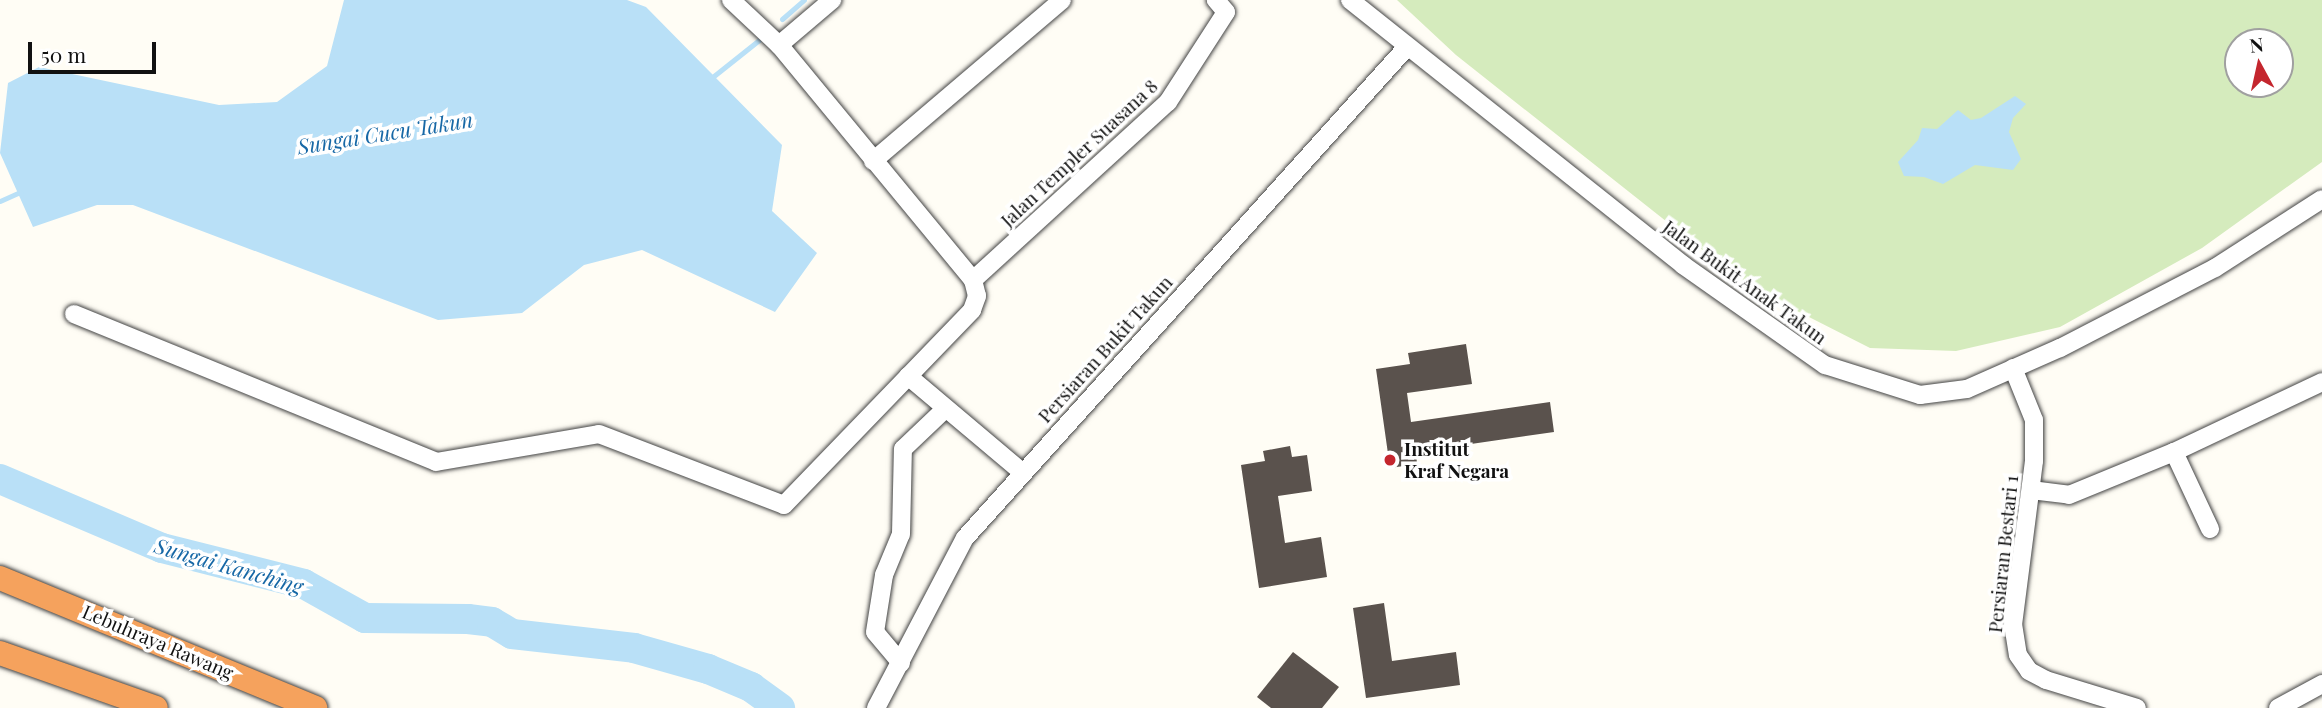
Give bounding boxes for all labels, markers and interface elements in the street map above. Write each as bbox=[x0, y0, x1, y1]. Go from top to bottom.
scale bar bbox=[32, 28, 159, 72]
north arrow bbox=[2224, 28, 2294, 98]
text: N bbox=[2248, 30, 2265, 58]
text: 50 m bbox=[41, 40, 86, 68]
street label: Jalan Templer Suasana 8 bbox=[996, 74, 1162, 232]
water label: Sungai Cucu Takun bbox=[295, 106, 475, 158]
street label: Jalan Bukit Anak Takun bbox=[1658, 214, 1832, 350]
street label: Persiaran Bukit Takun bbox=[1033, 271, 1177, 427]
place label: Institut Kraf Negara bbox=[1404, 438, 1509, 482]
marker: Institut Kraf Negara bbox=[1382, 452, 1398, 468]
street label: Persiaran Bestari 1 bbox=[1983, 474, 2023, 634]
water label: Sungai Kanching bbox=[152, 532, 306, 598]
street label: Lebuhraya Rawang bbox=[79, 600, 237, 684]

